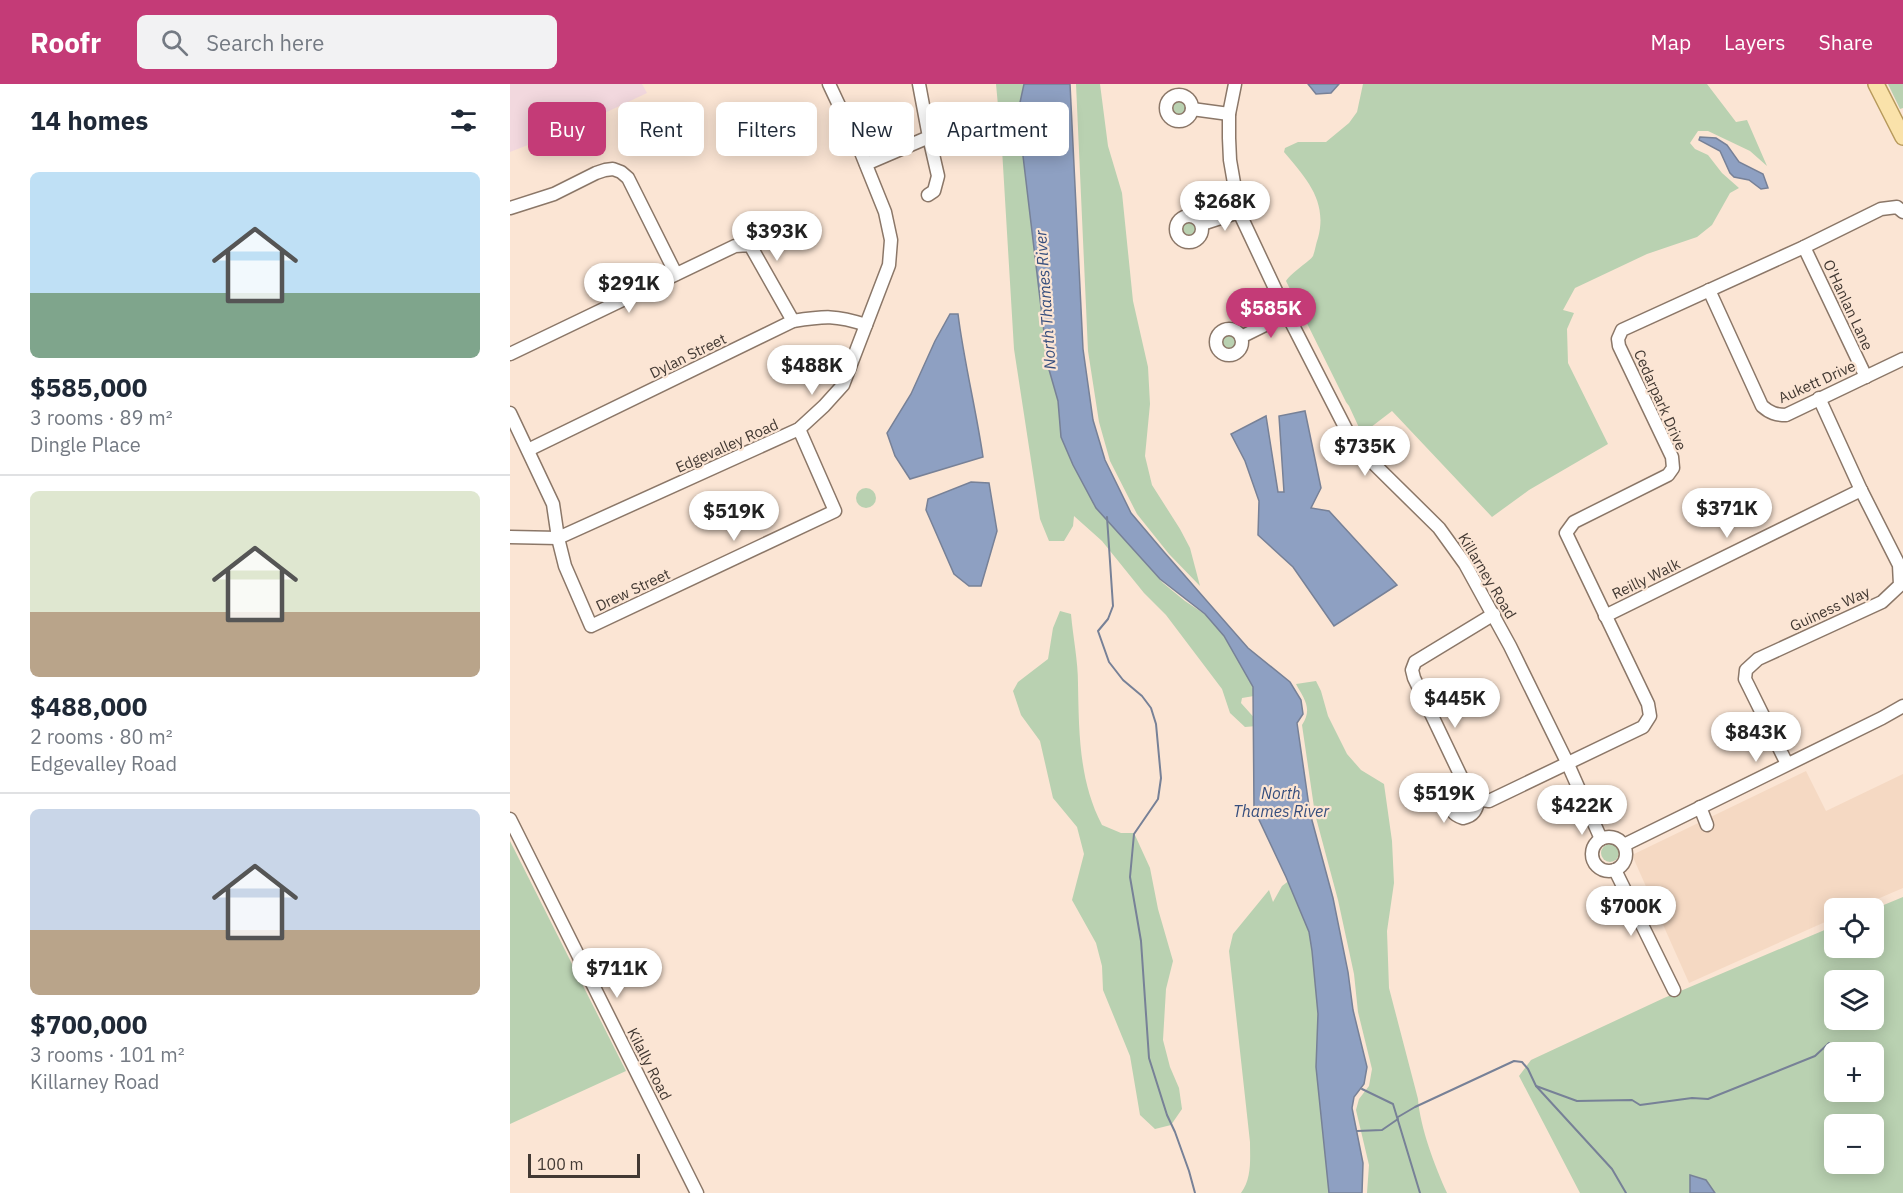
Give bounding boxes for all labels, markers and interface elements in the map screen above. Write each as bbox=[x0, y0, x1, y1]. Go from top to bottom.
search box bbox=[137, 15, 557, 69]
text: Roofr bbox=[30, 24, 101, 61]
icon: search bbox=[158, 26, 191, 59]
text: Search here bbox=[206, 28, 324, 57]
text: Map bbox=[1651, 28, 1691, 56]
text: Layers bbox=[1724, 28, 1786, 56]
text: Share bbox=[1819, 28, 1873, 56]
chip: Buy bbox=[528, 102, 606, 156]
chip: Rent bbox=[618, 102, 704, 156]
chip: Filters bbox=[716, 102, 817, 156]
chip: New bbox=[829, 102, 914, 156]
chip: Apartment bbox=[926, 102, 1069, 156]
text: 14 homes bbox=[30, 103, 148, 137]
icon: filters bbox=[447, 104, 480, 137]
pin: $268K bbox=[1183, 181, 1267, 232]
text: $268K bbox=[1194, 187, 1256, 214]
icon: home bbox=[201, 211, 309, 319]
pin: $393K bbox=[735, 211, 819, 262]
text: $393K bbox=[746, 217, 808, 244]
water label: North Thames River bbox=[1030, 228, 1060, 370]
street label: O'Hanlan Lane bbox=[1819, 257, 1878, 353]
pin: $291K bbox=[587, 263, 671, 314]
text: $291K bbox=[598, 269, 660, 296]
pin: $585K bbox=[1229, 288, 1313, 339]
text: $585K bbox=[1240, 294, 1302, 321]
street label: Dylan Street bbox=[646, 329, 729, 382]
pin: $488K bbox=[770, 345, 854, 396]
street label: Cedarpark Drive bbox=[1630, 346, 1691, 453]
text: $488K bbox=[781, 351, 843, 378]
street label: Aukett Drive bbox=[1775, 356, 1858, 407]
text: $585,000 bbox=[30, 370, 147, 404]
text: 3 rooms · 89 m² bbox=[30, 404, 173, 431]
street label: Edgevalley Road bbox=[673, 414, 781, 477]
pin: $735K bbox=[1323, 426, 1407, 477]
text: Dingle Place bbox=[30, 431, 141, 458]
text: $735K bbox=[1334, 432, 1396, 459]
pin: $371K bbox=[1685, 488, 1769, 539]
pin: $519K bbox=[692, 491, 776, 542]
text: $371K bbox=[1696, 494, 1758, 521]
text: $519K bbox=[703, 497, 765, 524]
street label: Killarney Road bbox=[1454, 529, 1521, 622]
icon: home bbox=[201, 530, 309, 638]
street label: Reilly Walk bbox=[1609, 554, 1683, 603]
street label: Drew Street bbox=[593, 564, 673, 615]
street label: Guiness Way bbox=[1787, 582, 1873, 635]
pin: $445K bbox=[1413, 678, 1497, 729]
text: $445K bbox=[1424, 684, 1486, 711]
text: $488,000 bbox=[30, 689, 147, 723]
pin: $843K bbox=[1714, 712, 1798, 763]
text: $843K bbox=[1725, 718, 1787, 745]
text: 2 rooms · 80 m² bbox=[30, 723, 173, 750]
text: Edgevalley Road bbox=[30, 750, 177, 777]
pin: $519K bbox=[1402, 773, 1486, 824]
text: $519K bbox=[1413, 779, 1475, 806]
water label: North Thames River bbox=[1233, 783, 1330, 821]
pin: $422K bbox=[1540, 785, 1624, 836]
text: $422K bbox=[1551, 791, 1613, 818]
icon: home bbox=[201, 848, 309, 956]
pin: $700K bbox=[1589, 886, 1673, 937]
text: $700K bbox=[1600, 892, 1662, 919]
map controls bbox=[1824, 898, 1884, 1174]
button: locate bbox=[1824, 898, 1884, 958]
pin: $711K bbox=[575, 948, 659, 999]
text: $711K bbox=[586, 954, 648, 981]
button: layers bbox=[1824, 970, 1884, 1030]
text: $700,000 bbox=[30, 1007, 147, 1041]
street label: Kilally Road bbox=[623, 1024, 676, 1103]
text: 3 rooms · 101 m² bbox=[30, 1041, 185, 1068]
button: + bbox=[1824, 1042, 1884, 1102]
text: Killarney Road bbox=[30, 1068, 159, 1095]
button: − bbox=[1824, 1114, 1884, 1174]
scale bar bbox=[528, 1151, 640, 1178]
text: 100 m bbox=[537, 1154, 584, 1174]

